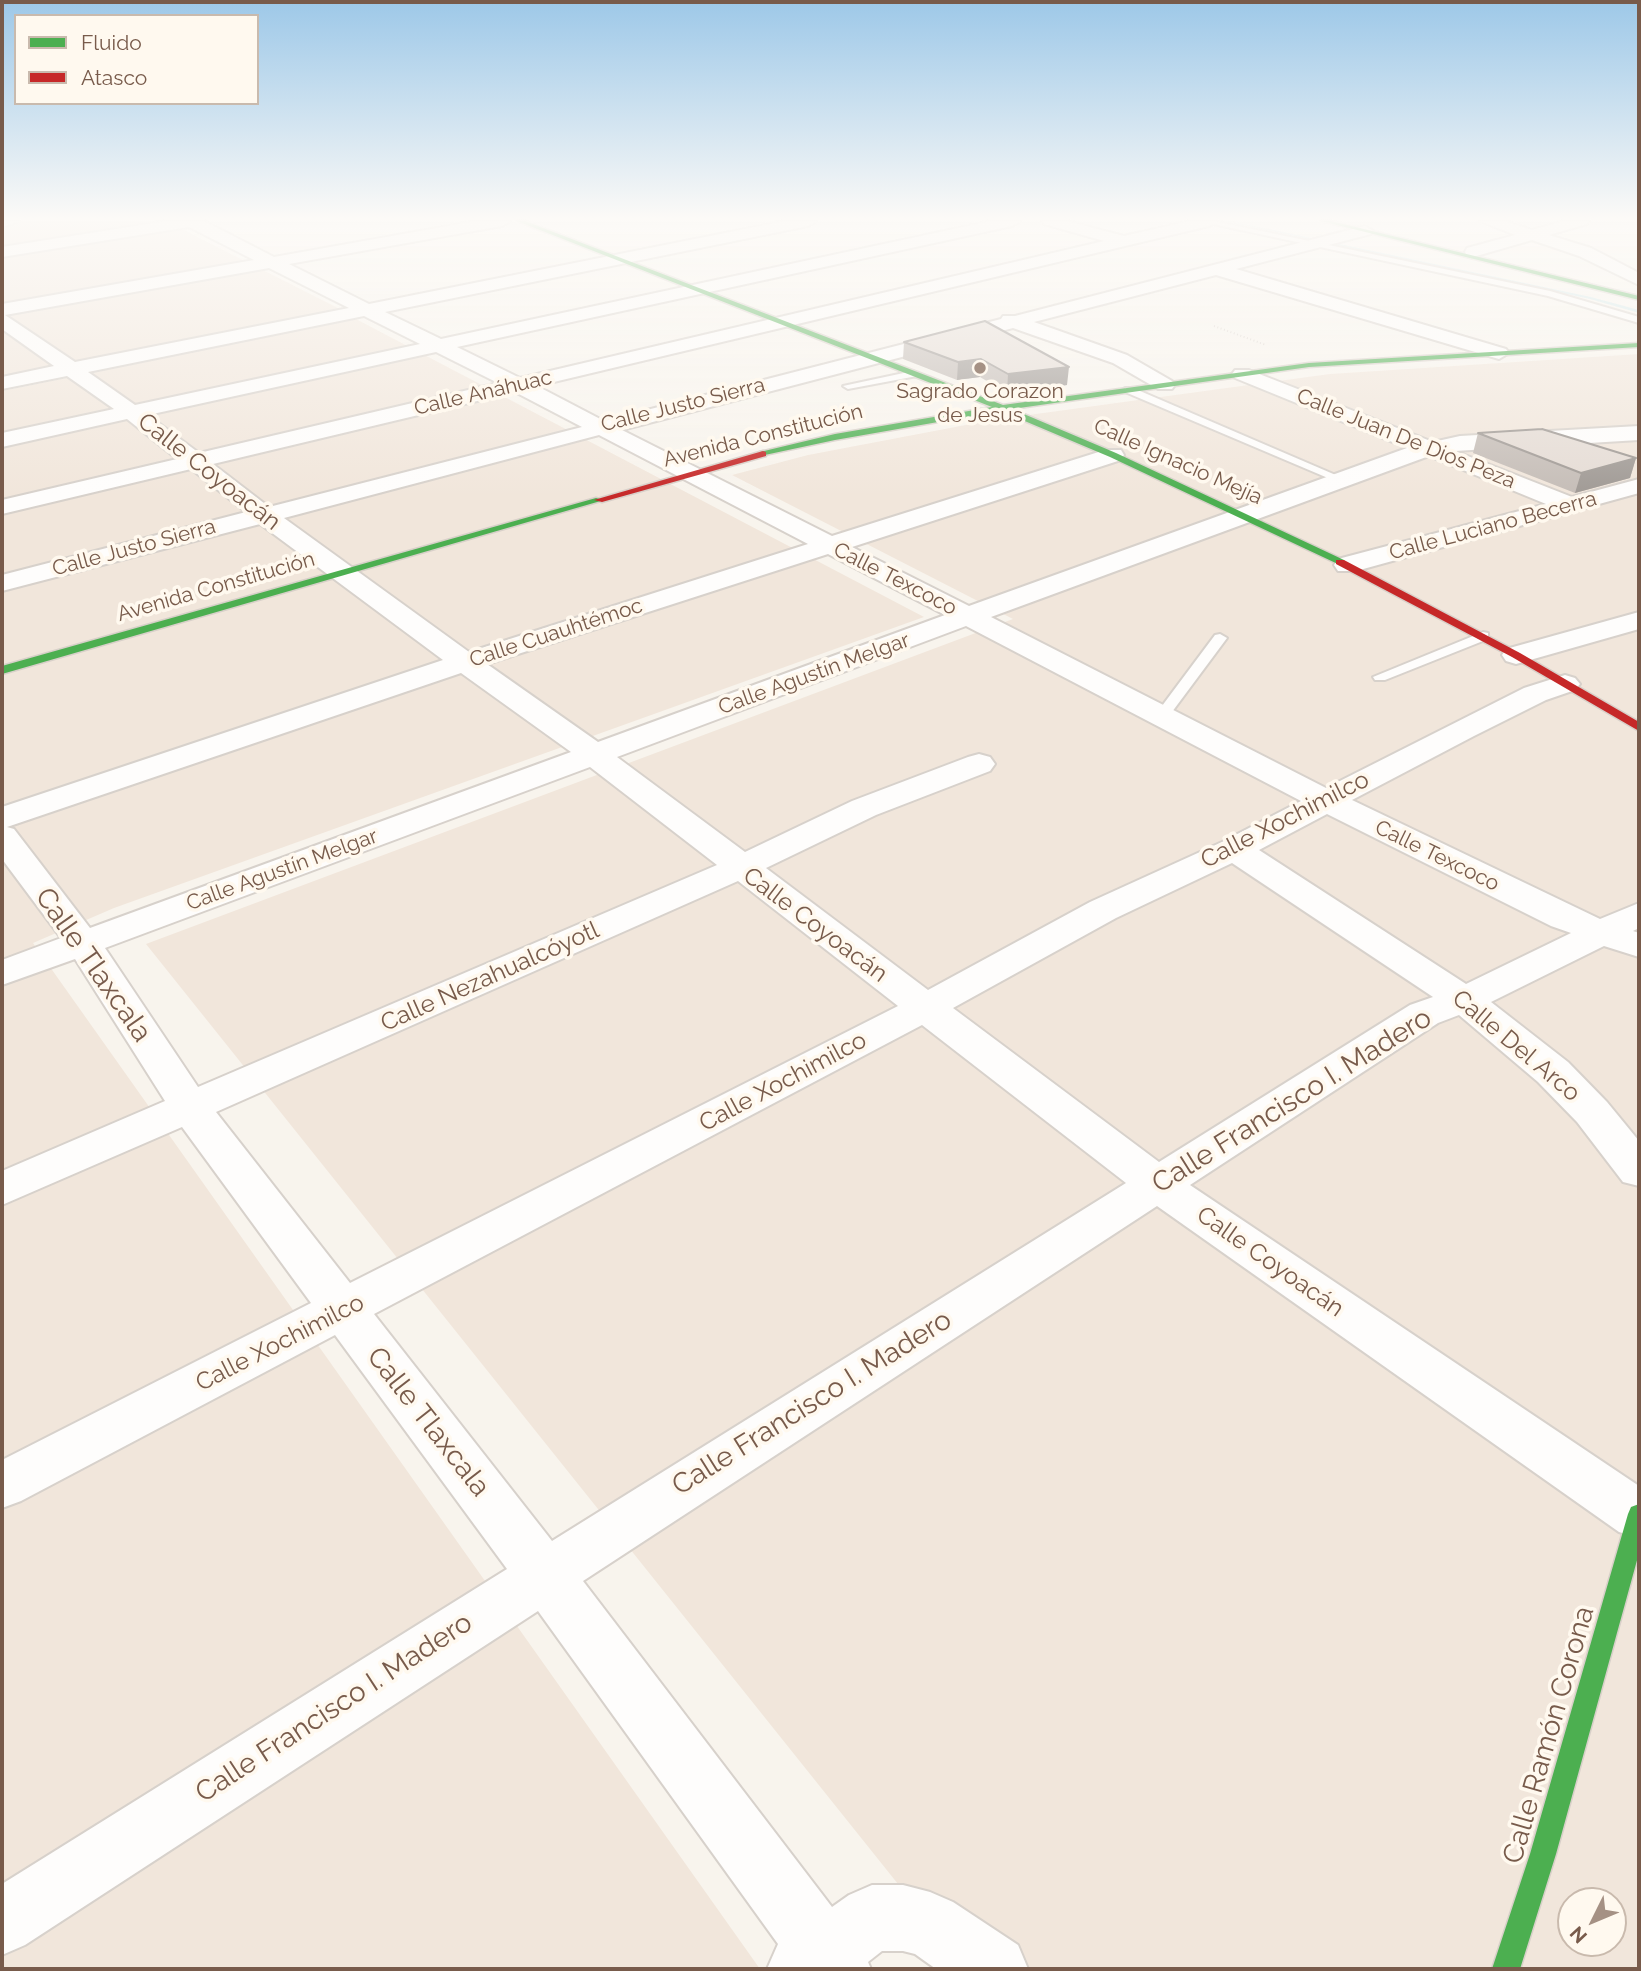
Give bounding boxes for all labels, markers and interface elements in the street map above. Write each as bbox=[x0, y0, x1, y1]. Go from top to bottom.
legend bbox=[14, 14, 259, 105]
text: Fluido bbox=[81, 30, 142, 55]
text: Atasco bbox=[81, 65, 147, 90]
marker: Sagrado Corazon de Jesus bbox=[972, 360, 988, 376]
street label: Calle Anáhuac bbox=[412, 365, 554, 421]
street label: Calle Justo Sierra bbox=[598, 372, 768, 438]
place label: Sagrado Corazon de Jesus bbox=[896, 379, 1064, 429]
street label: Calle Juan De Dios Peza bbox=[1293, 384, 1519, 494]
street label: Avenida Constitución bbox=[661, 399, 865, 473]
street label: Calle Coyoacán bbox=[132, 407, 286, 537]
street label: Calle Ignacio Mejía bbox=[1090, 413, 1266, 511]
street label: Calle Luciano Becerra bbox=[1387, 486, 1599, 566]
street label: Calle Justo Sierra bbox=[50, 514, 218, 582]
street label: Calle Texcoco bbox=[829, 537, 961, 621]
street label: Avenida Constitución bbox=[114, 547, 318, 627]
street label: Calle Cuauhtémoc bbox=[466, 593, 646, 673]
street label: Calle Agustín Melgar bbox=[715, 628, 913, 720]
street label: Calle Xochimilco bbox=[1196, 765, 1374, 875]
street label: Calle Texcoco bbox=[1371, 815, 1503, 897]
street label: Calle Agustín Melgar bbox=[183, 824, 381, 916]
street label: Calle Coyoacán bbox=[737, 861, 893, 989]
street label: Calle Tlaxcala bbox=[28, 882, 158, 1048]
street label: Calle Nezahualcóyotl bbox=[376, 916, 604, 1038]
street label: Calle Del Arco bbox=[1446, 984, 1586, 1108]
street label: Calle Francisco I. Madero bbox=[1146, 1001, 1438, 1201]
street label: Calle Xochimilco bbox=[695, 1026, 871, 1138]
street label: Calle Coyoacán bbox=[1191, 1201, 1349, 1323]
street label: Calle Xochimilco bbox=[191, 1288, 369, 1398]
street label: Calle Francisco I. Madero bbox=[666, 1303, 958, 1503]
street label: Calle Tlaxcala bbox=[359, 1341, 497, 1503]
street label: Calle Ramón Corona bbox=[1496, 1603, 1602, 1867]
street label: Calle Francisco I. Madero bbox=[189, 1606, 479, 1810]
north arrow bbox=[1557, 1887, 1627, 1957]
text: N bbox=[1565, 1922, 1591, 1948]

